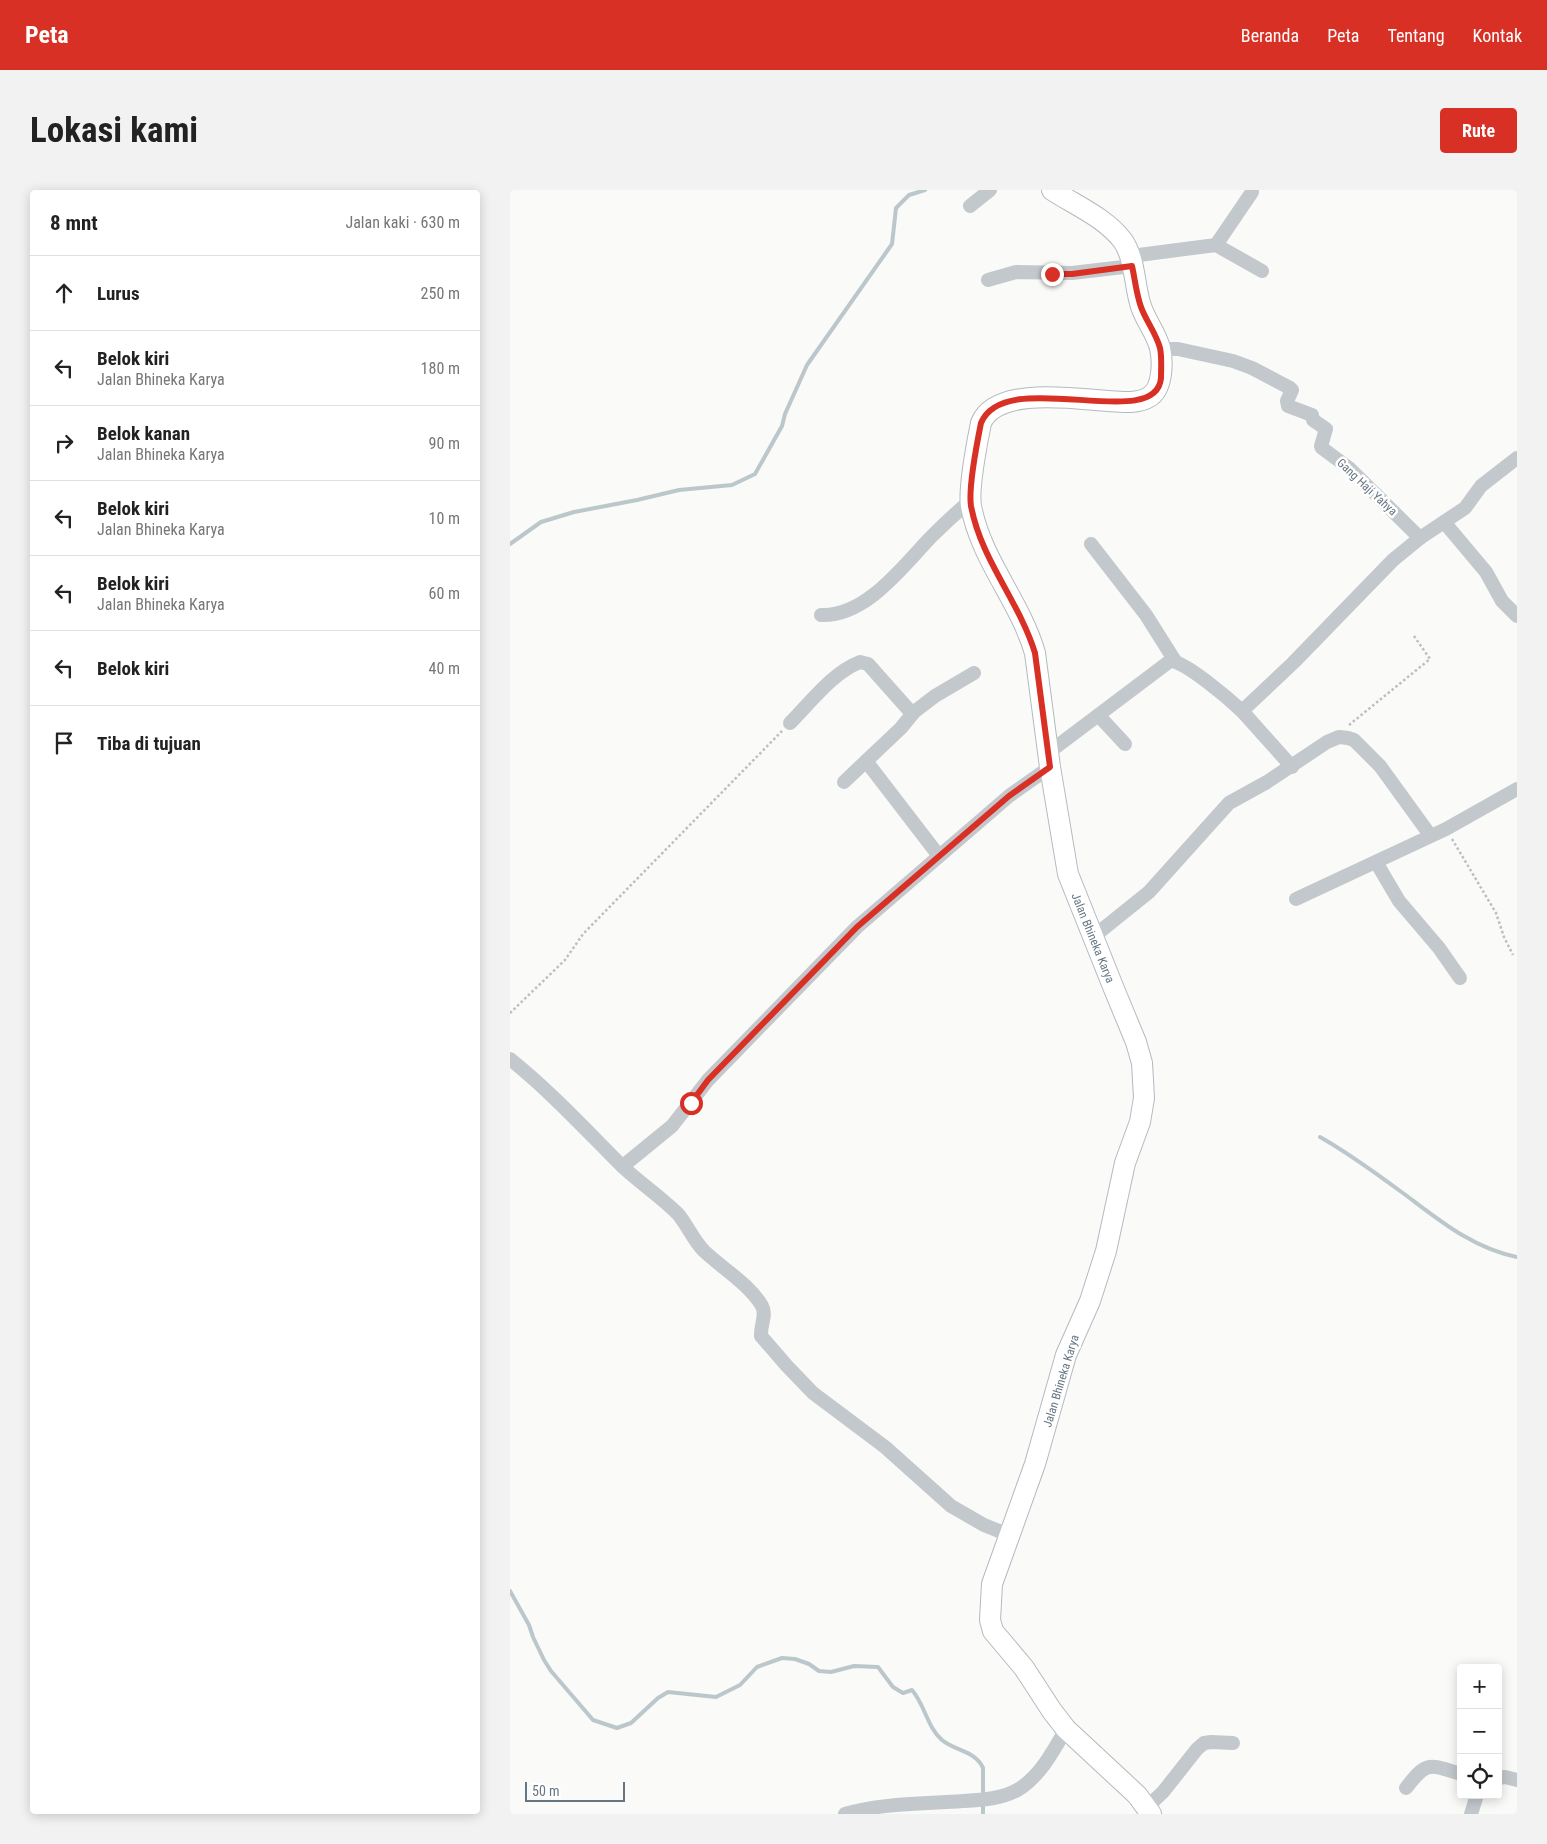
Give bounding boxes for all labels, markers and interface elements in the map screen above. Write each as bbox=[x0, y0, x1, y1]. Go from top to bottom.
text: Peta bbox=[25, 21, 69, 49]
text: Beranda bbox=[1241, 25, 1299, 46]
text: Peta bbox=[1327, 25, 1359, 46]
text: Tentang bbox=[1387, 25, 1445, 46]
text: Kontak bbox=[1473, 25, 1522, 46]
button: Rute bbox=[1440, 108, 1517, 153]
text: Lokasi kami bbox=[30, 110, 198, 151]
text: 8 mnt bbox=[50, 211, 98, 235]
text: Jalan kaki · 630 m bbox=[345, 213, 460, 232]
route end bbox=[1041, 263, 1064, 286]
icon: ahead bbox=[50, 279, 78, 307]
text: Lurus bbox=[97, 282, 140, 305]
text: 250 m bbox=[421, 284, 460, 303]
text: Belok kiri bbox=[97, 347, 169, 370]
icon: left bbox=[50, 354, 78, 382]
text: 180 m bbox=[421, 359, 460, 378]
text: Jalan Bhineka Karya bbox=[97, 370, 225, 389]
text: Belok kanan bbox=[97, 422, 190, 445]
icon: right bbox=[50, 429, 78, 457]
text: 90 m bbox=[428, 434, 460, 453]
text: Jalan Bhineka Karya bbox=[97, 445, 225, 464]
street label: Gang Haji Yahya bbox=[1334, 456, 1400, 518]
text: Belok kiri bbox=[97, 497, 169, 520]
icon: left bbox=[50, 504, 78, 532]
text: 10 m bbox=[428, 509, 460, 528]
text: Jalan Bhineka Karya bbox=[97, 520, 225, 539]
text: Belok kiri bbox=[97, 572, 169, 595]
icon: left bbox=[50, 579, 78, 607]
text: 60 m bbox=[428, 584, 460, 603]
text: Jalan Bhineka Karya bbox=[97, 595, 225, 614]
icon: left bbox=[50, 654, 78, 682]
text: Belok kiri bbox=[97, 657, 169, 680]
text: 40 m bbox=[428, 659, 460, 678]
icon: arrive bbox=[50, 729, 78, 757]
text: Tiba di tujuan bbox=[97, 732, 201, 755]
street label: Jalan Bhineka Karya bbox=[1069, 891, 1118, 985]
route start bbox=[680, 1092, 703, 1115]
street label: Jalan Bhineka Karya bbox=[1040, 1333, 1082, 1429]
map controls bbox=[1457, 1664, 1502, 1799]
button: + bbox=[1457, 1664, 1502, 1709]
button: − bbox=[1457, 1709, 1502, 1754]
button: locate bbox=[1457, 1754, 1502, 1799]
scale bar bbox=[525, 1779, 625, 1802]
text: 50 m bbox=[532, 1783, 560, 1799]

